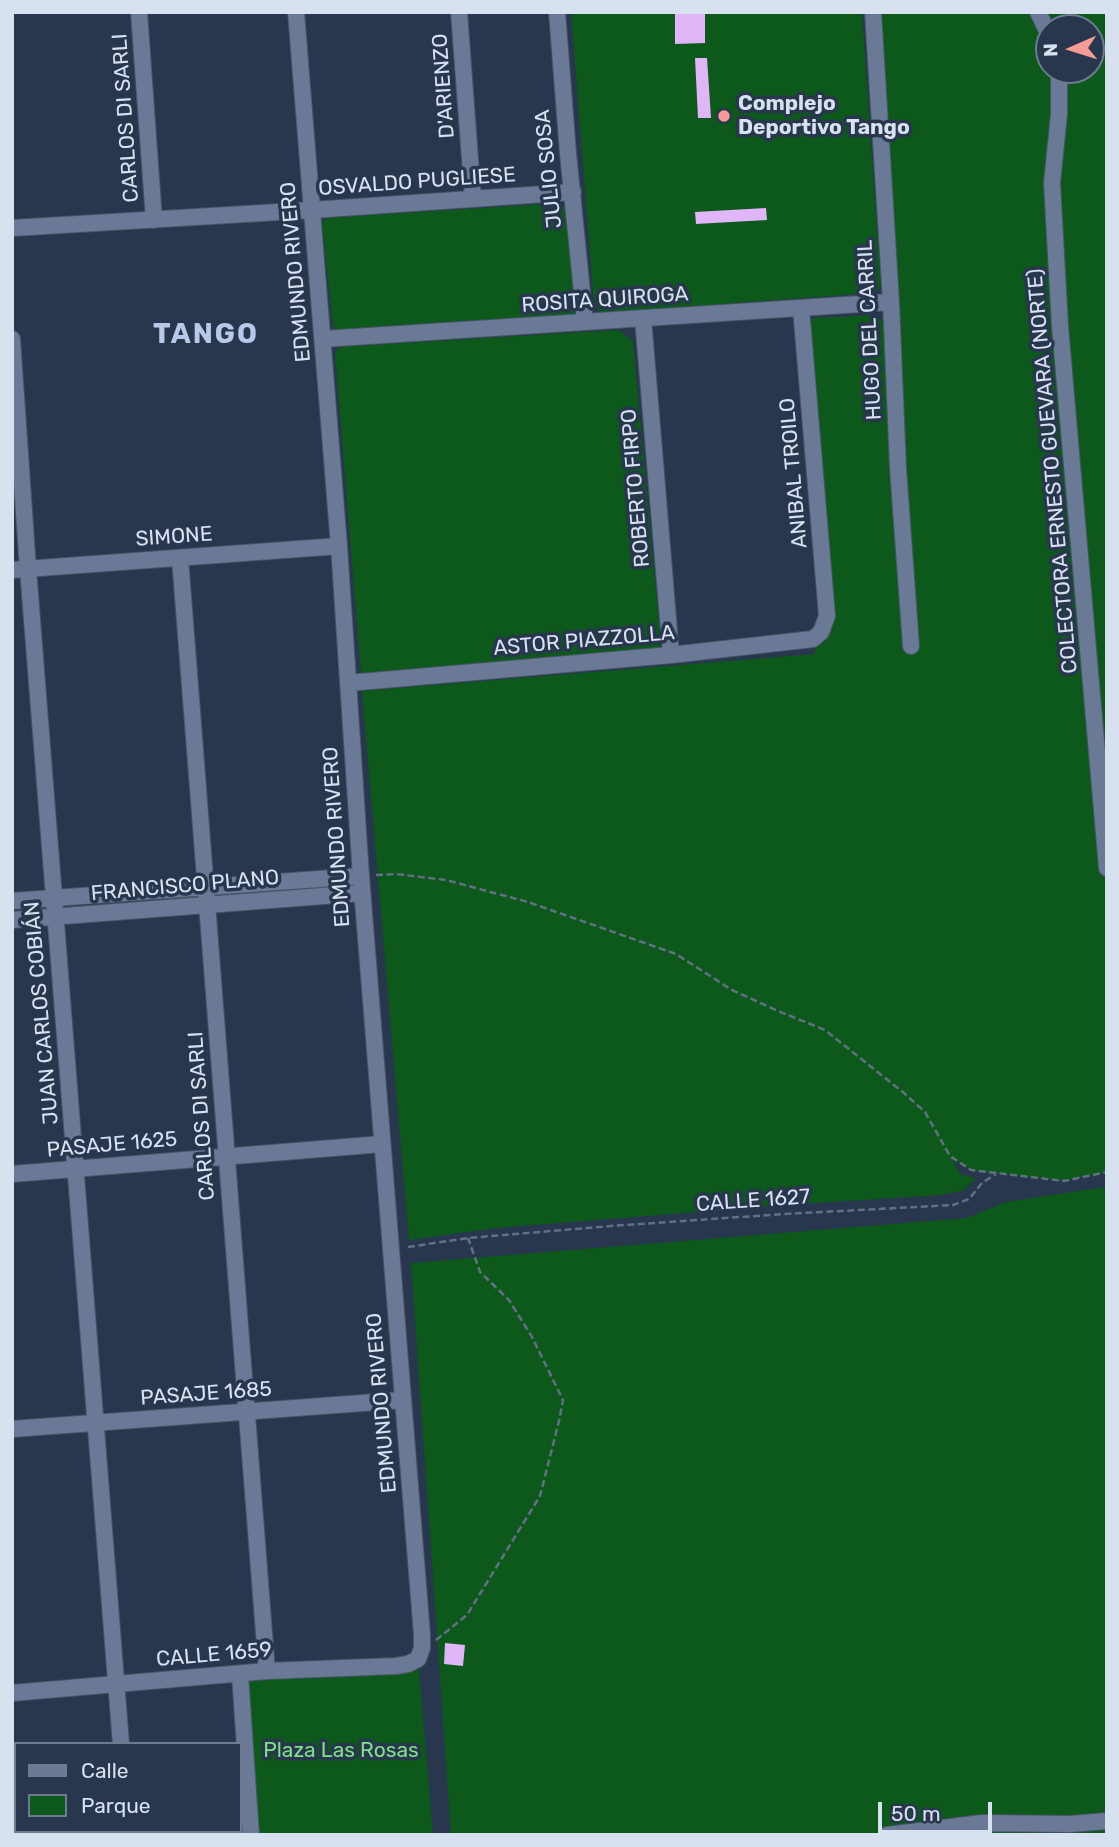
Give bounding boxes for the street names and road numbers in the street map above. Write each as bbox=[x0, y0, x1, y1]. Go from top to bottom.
street label: CARLOS DI SARLI bbox=[108, 33, 144, 203]
street label: D'ARIENZO bbox=[428, 33, 460, 139]
street label: JULIO SOSA bbox=[530, 108, 568, 230]
street label: OSVALDO PUGLIESE bbox=[317, 163, 517, 201]
street label: EDMUNDO RIVERO bbox=[276, 181, 316, 363]
street label: HUGO DEL CARRIL bbox=[853, 239, 887, 421]
street label: COLECTORA ERNESTO GUEVARA (NORTE) bbox=[1023, 267, 1083, 675]
street label: ROSITA QUIROGA bbox=[521, 282, 689, 318]
street label: ANIBAL TROILO bbox=[775, 397, 813, 549]
street label: ROBERTO FIRPO bbox=[617, 408, 655, 568]
street label: SIMONE bbox=[135, 522, 213, 552]
street label: ASTOR PIAZZOLLA bbox=[492, 621, 676, 661]
street label: EDMUNDO RIVERO bbox=[318, 746, 356, 928]
street label: FRANCISCO PLANO bbox=[90, 865, 280, 907]
street label: JUAN CARLOS COBIÁN bbox=[20, 900, 64, 1126]
street label: CARLOS DI SARLI bbox=[184, 1031, 220, 1201]
street label: PASAJE 1625 bbox=[46, 1127, 178, 1163]
street label: CALLE 1627 bbox=[695, 1184, 811, 1218]
street label: EDMUNDO RIVERO bbox=[362, 1312, 402, 1494]
street label: PASAJE 1685 bbox=[139, 1377, 273, 1411]
street label: CALLE 1659 bbox=[155, 1637, 273, 1673]

